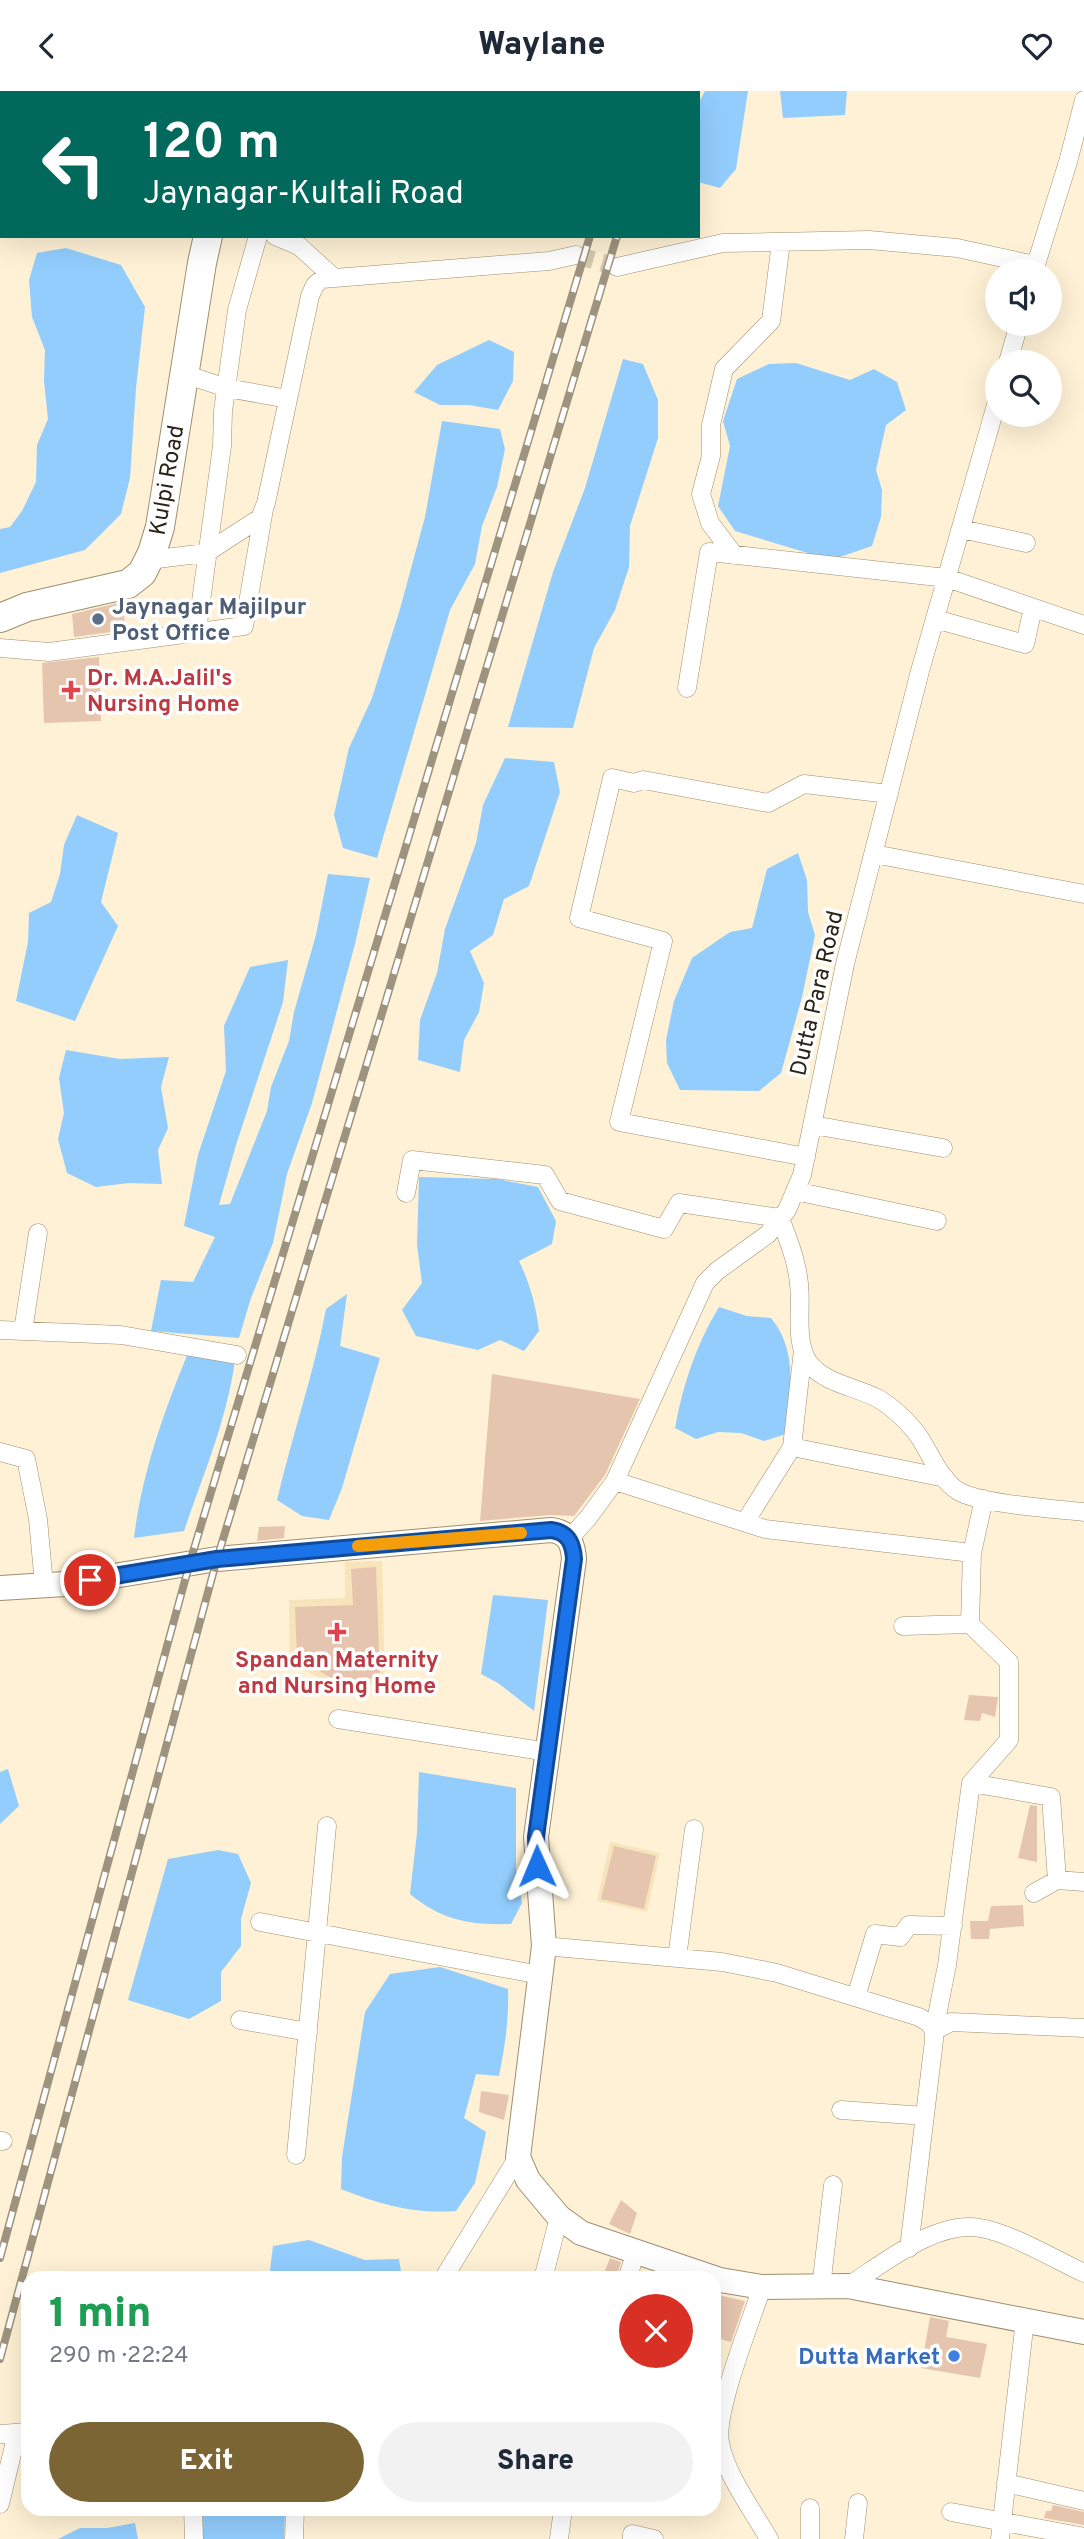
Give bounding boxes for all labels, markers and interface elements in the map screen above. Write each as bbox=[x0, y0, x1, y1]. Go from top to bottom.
text: Waylane bbox=[478, 26, 606, 66]
icon: back bbox=[28, 27, 66, 65]
icon: heart bbox=[1018, 27, 1056, 65]
text: 120 m bbox=[143, 114, 280, 176]
icon: left bbox=[28, 119, 119, 210]
text: Jaynagar-Kultali Road bbox=[143, 175, 464, 215]
map controls bbox=[985, 259, 1062, 427]
button: sound bbox=[985, 259, 1062, 336]
button: search bbox=[985, 350, 1062, 427]
street label: Kulpi Road bbox=[144, 423, 192, 538]
place label: Jaynagar Majilpur Post Office bbox=[112, 594, 307, 649]
marker: Jaynagar Majilpur Post Office bbox=[90, 611, 106, 627]
place label: Dr. M.A.Jalil's Nursing Home bbox=[87, 665, 240, 720]
marker: Dr. M.A.Jalil's Nursing Home bbox=[61, 680, 81, 700]
street label: Dutta Para Road bbox=[785, 908, 852, 1079]
pin bbox=[60, 1550, 120, 1610]
icon: arrive bbox=[71, 1561, 109, 1599]
marker: Spandan Maternity and Nursing Home bbox=[327, 1622, 347, 1642]
place label: Spandan Maternity and Nursing Home bbox=[235, 1647, 439, 1702]
position arrow bbox=[500, 1829, 574, 1903]
text: 1 min bbox=[49, 2289, 152, 2342]
button: close bbox=[619, 2294, 693, 2368]
text: 290 m · 22:24 bbox=[49, 2342, 189, 2371]
place label: Dutta Market bbox=[798, 2344, 940, 2373]
marker: Dutta Market bbox=[946, 2348, 962, 2364]
button: Exit bbox=[49, 2422, 364, 2502]
button: Share bbox=[378, 2422, 693, 2502]

